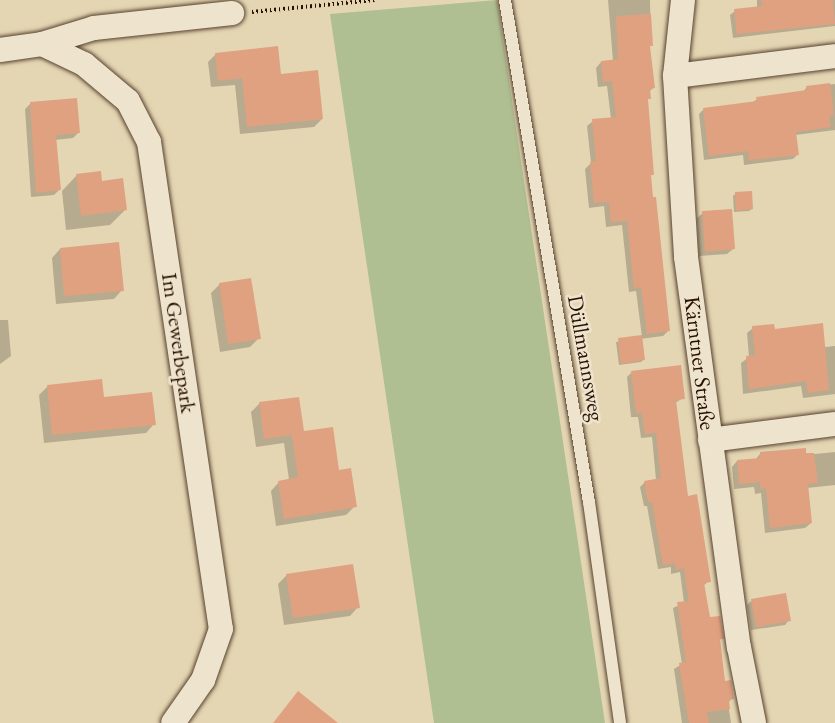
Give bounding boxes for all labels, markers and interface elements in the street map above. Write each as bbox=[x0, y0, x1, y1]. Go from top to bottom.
street label: Im Gewerbepark bbox=[156, 271, 202, 415]
street label: Düllmannsweg bbox=[562, 293, 610, 423]
street label: Kärntner Straße bbox=[679, 295, 721, 431]

